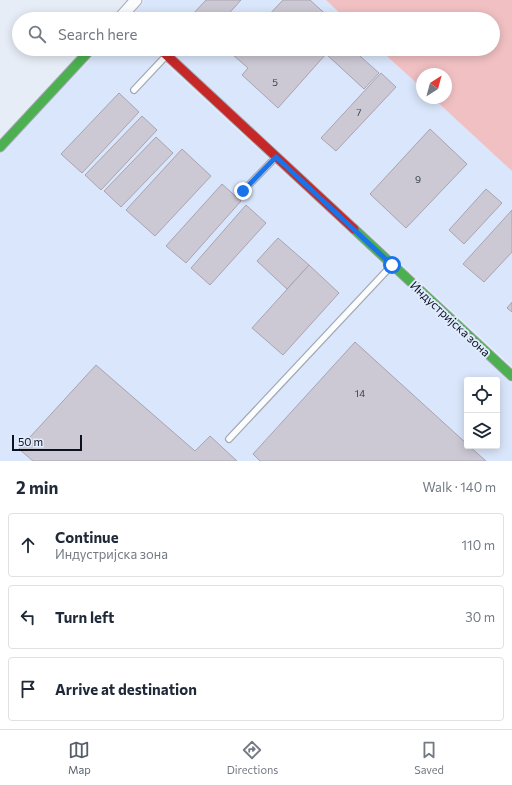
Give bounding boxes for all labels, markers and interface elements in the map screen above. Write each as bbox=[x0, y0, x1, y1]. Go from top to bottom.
search box bbox=[12, 12, 500, 56]
icon: search bbox=[26, 23, 48, 45]
text: Search here bbox=[58, 25, 137, 43]
north arrow bbox=[416, 68, 452, 104]
house number: 5 bbox=[272, 76, 278, 88]
house number: 7 bbox=[356, 106, 362, 118]
house number: 9 bbox=[415, 173, 421, 185]
route end bbox=[234, 182, 252, 200]
route start bbox=[383, 256, 401, 274]
street label: Индустријска зона bbox=[408, 278, 494, 359]
map controls bbox=[464, 377, 500, 449]
button: locate bbox=[464, 377, 500, 413]
house number: 14 bbox=[355, 387, 365, 399]
button: layers bbox=[464, 413, 500, 449]
scale bar bbox=[12, 433, 82, 452]
text: 50 m bbox=[18, 435, 43, 448]
text: 2 min bbox=[16, 477, 58, 498]
text: Walk · 140 m bbox=[423, 479, 496, 495]
text: Continue bbox=[55, 528, 119, 546]
icon: ahead bbox=[17, 534, 39, 556]
text: 110 m bbox=[462, 537, 495, 553]
text: Индустријска зона bbox=[55, 546, 168, 562]
icon: left bbox=[17, 606, 39, 628]
text: Turn left bbox=[55, 608, 114, 626]
text: 30 m bbox=[465, 609, 495, 625]
icon: arrive bbox=[17, 678, 39, 700]
text: Arrive at destination bbox=[55, 680, 197, 698]
tab: Map bbox=[68, 739, 91, 776]
tab: Directions bbox=[227, 739, 278, 776]
tab: Saved bbox=[414, 739, 444, 776]

